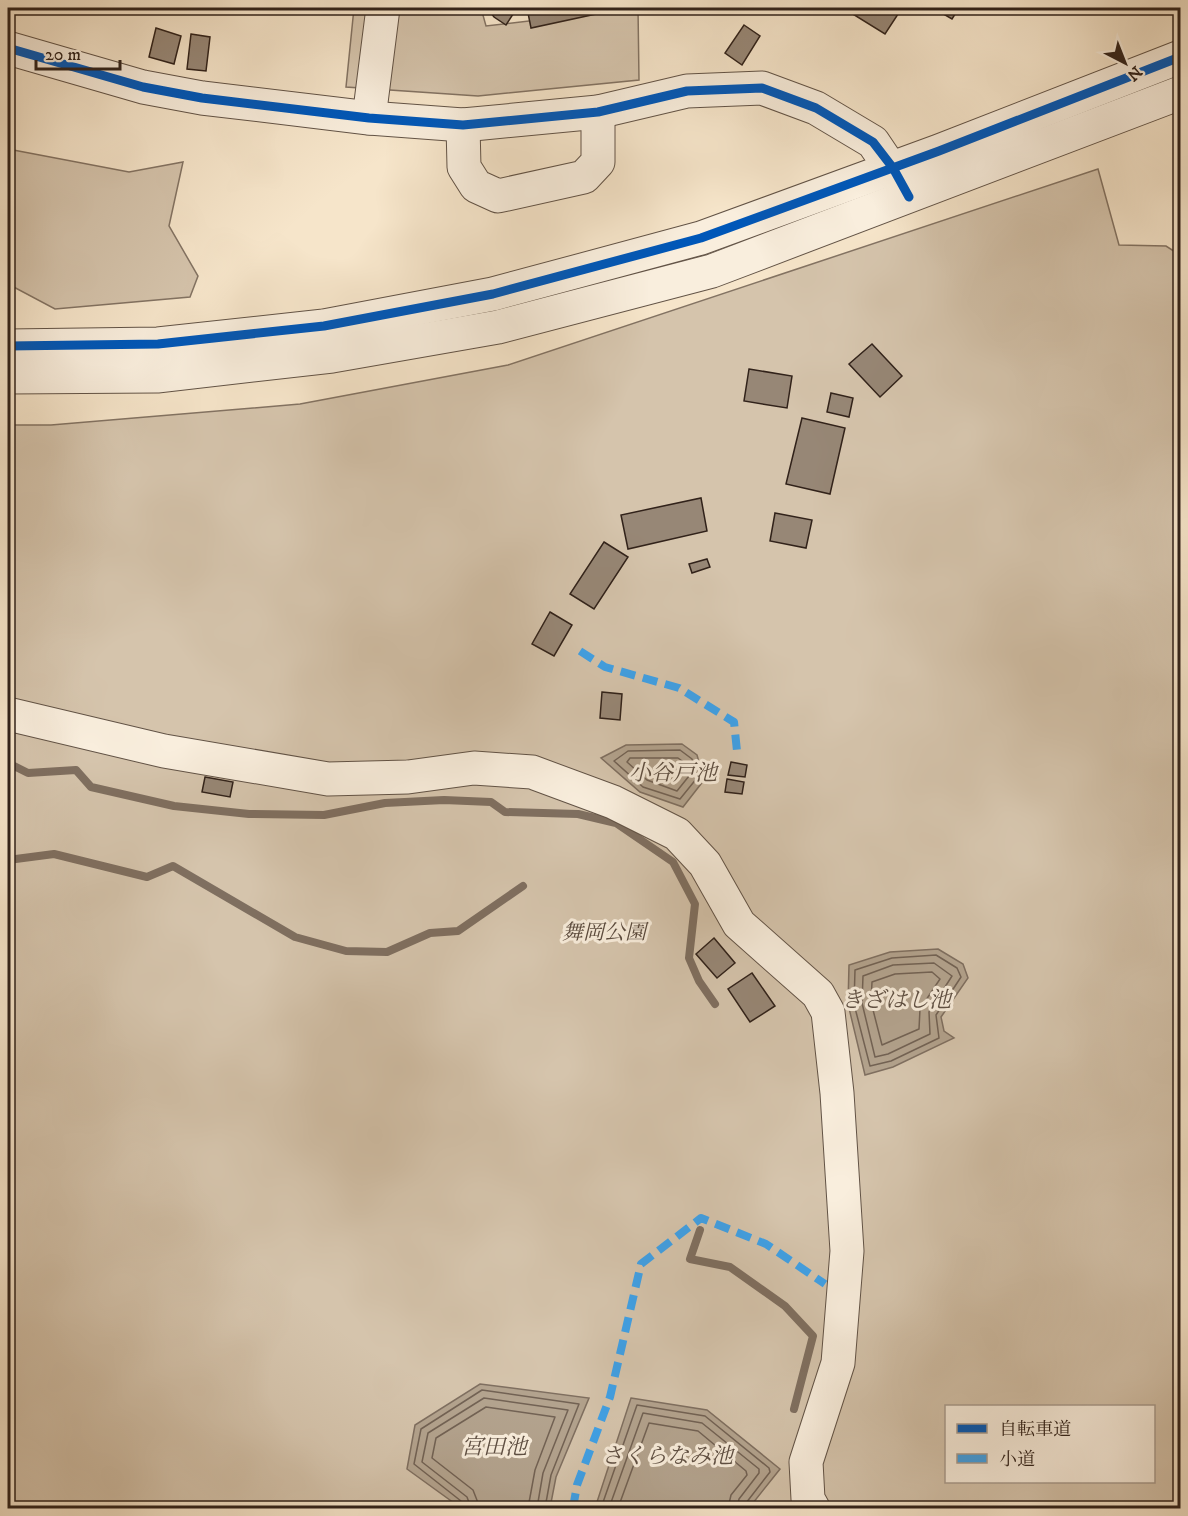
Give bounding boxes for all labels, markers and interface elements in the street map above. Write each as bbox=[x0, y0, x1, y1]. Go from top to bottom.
scale bar bbox=[36, 33, 120, 71]
north arrow bbox=[1095, 33, 1155, 93]
text: 20 m bbox=[45, 44, 81, 66]
text: N bbox=[1123, 62, 1146, 85]
water label: 小谷戸池 bbox=[629, 760, 720, 787]
park label: 舞岡公園 bbox=[562, 920, 649, 946]
water label: きざはし池 bbox=[841, 987, 954, 1014]
legend bbox=[945, 1405, 1155, 1483]
text: 自転車道 bbox=[999, 1419, 1071, 1441]
water label: 宮田池 bbox=[461, 1434, 530, 1461]
water label: さくらなみ池 bbox=[601, 1443, 736, 1470]
text: 小道 bbox=[999, 1449, 1035, 1471]

